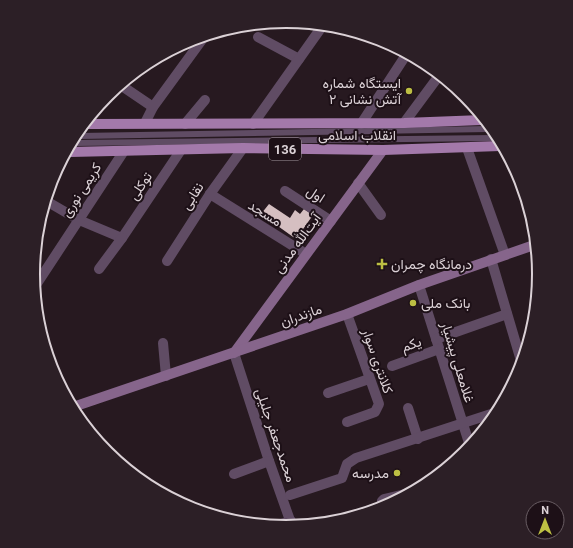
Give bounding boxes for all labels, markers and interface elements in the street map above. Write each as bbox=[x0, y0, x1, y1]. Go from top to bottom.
place label: ایستگاه شماره ۲ آتش نشانی bbox=[322, 75, 403, 108]
marker: ایستگاه شماره ۲ آتش نشانی bbox=[404, 86, 414, 96]
street label: انقلاب اسلامی bbox=[318, 127, 396, 144]
road number: 136 bbox=[269, 138, 301, 160]
street label: کریمی نوری bbox=[57, 160, 105, 221]
street label: توکلی bbox=[125, 169, 156, 204]
street label: نقابی bbox=[177, 179, 207, 213]
street label: اول bbox=[303, 182, 328, 207]
street label: مسجد bbox=[245, 197, 285, 230]
street label: آیت‌الله مدنی bbox=[270, 209, 326, 276]
place label: درمانگاه چمران bbox=[391, 256, 472, 274]
marker: درمانگاه چمران bbox=[376, 258, 388, 270]
place label: بانک ملی bbox=[421, 295, 470, 312]
marker: بانک ملی bbox=[408, 298, 418, 308]
street label: مازندران bbox=[278, 300, 324, 331]
street label: غلامعلی پیشیار bbox=[436, 319, 478, 405]
street label: کلانتری سوار bbox=[358, 325, 397, 396]
street label: یکم bbox=[399, 333, 424, 356]
street label: محمدجعفر جلیلی bbox=[252, 386, 300, 484]
place label: مدرسه bbox=[352, 465, 389, 482]
marker: مدرسه bbox=[392, 468, 402, 478]
north arrow bbox=[525, 500, 565, 540]
text: N bbox=[541, 504, 549, 517]

